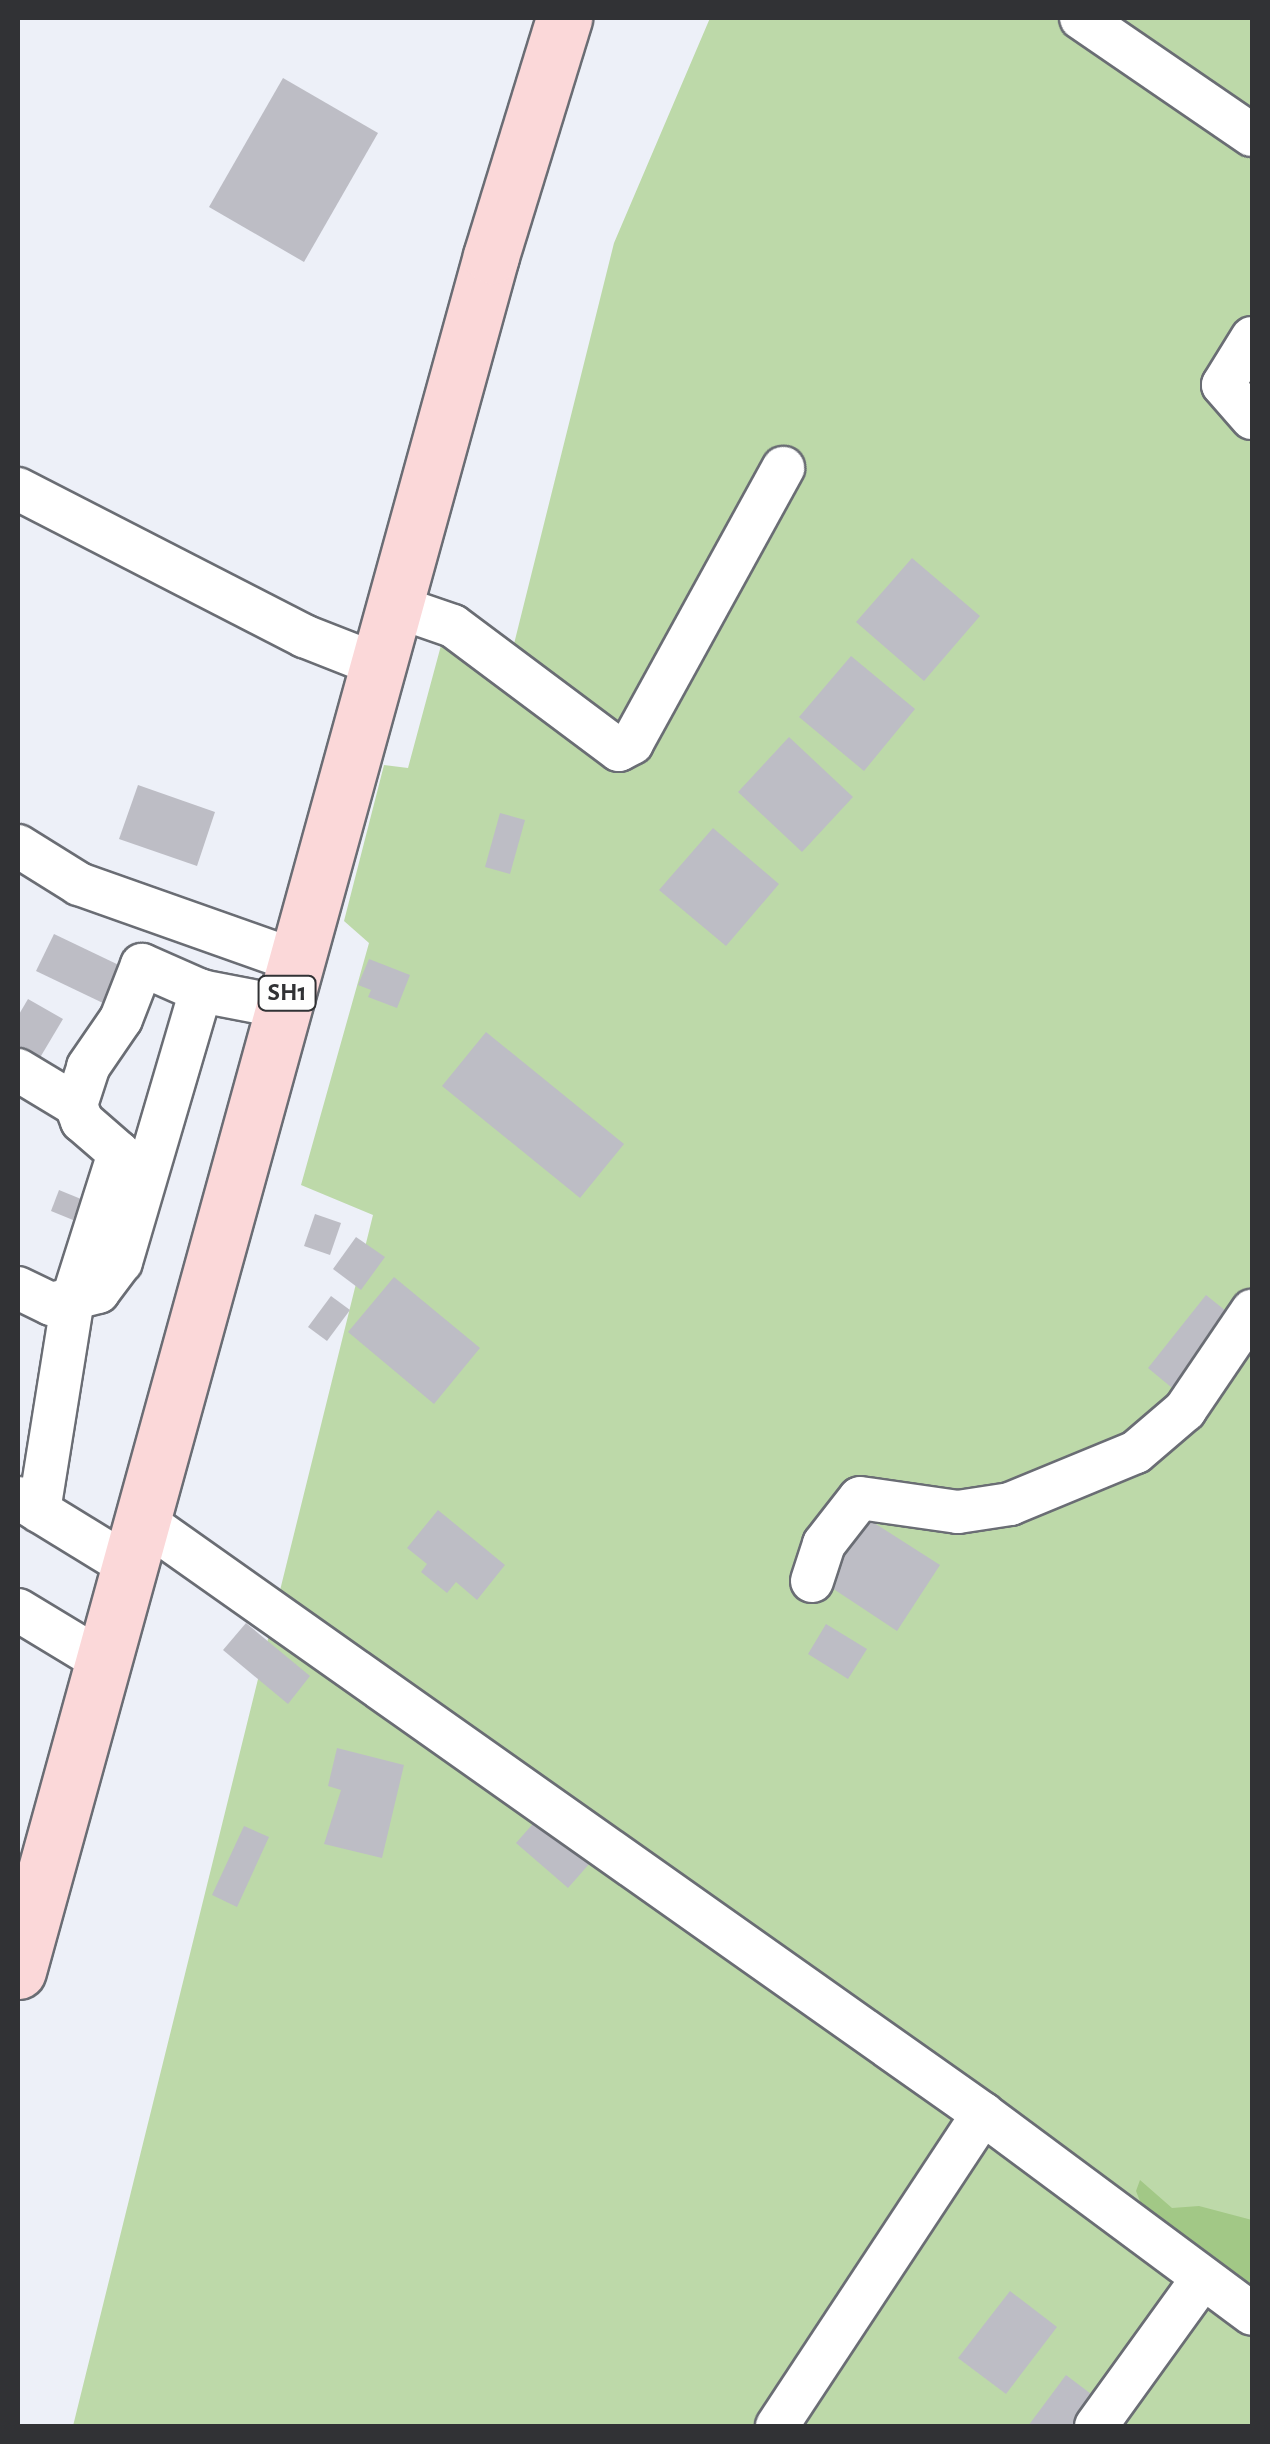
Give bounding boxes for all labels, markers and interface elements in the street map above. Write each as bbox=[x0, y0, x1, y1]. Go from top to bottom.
road number: SH1 bbox=[257, 973, 317, 1013]

